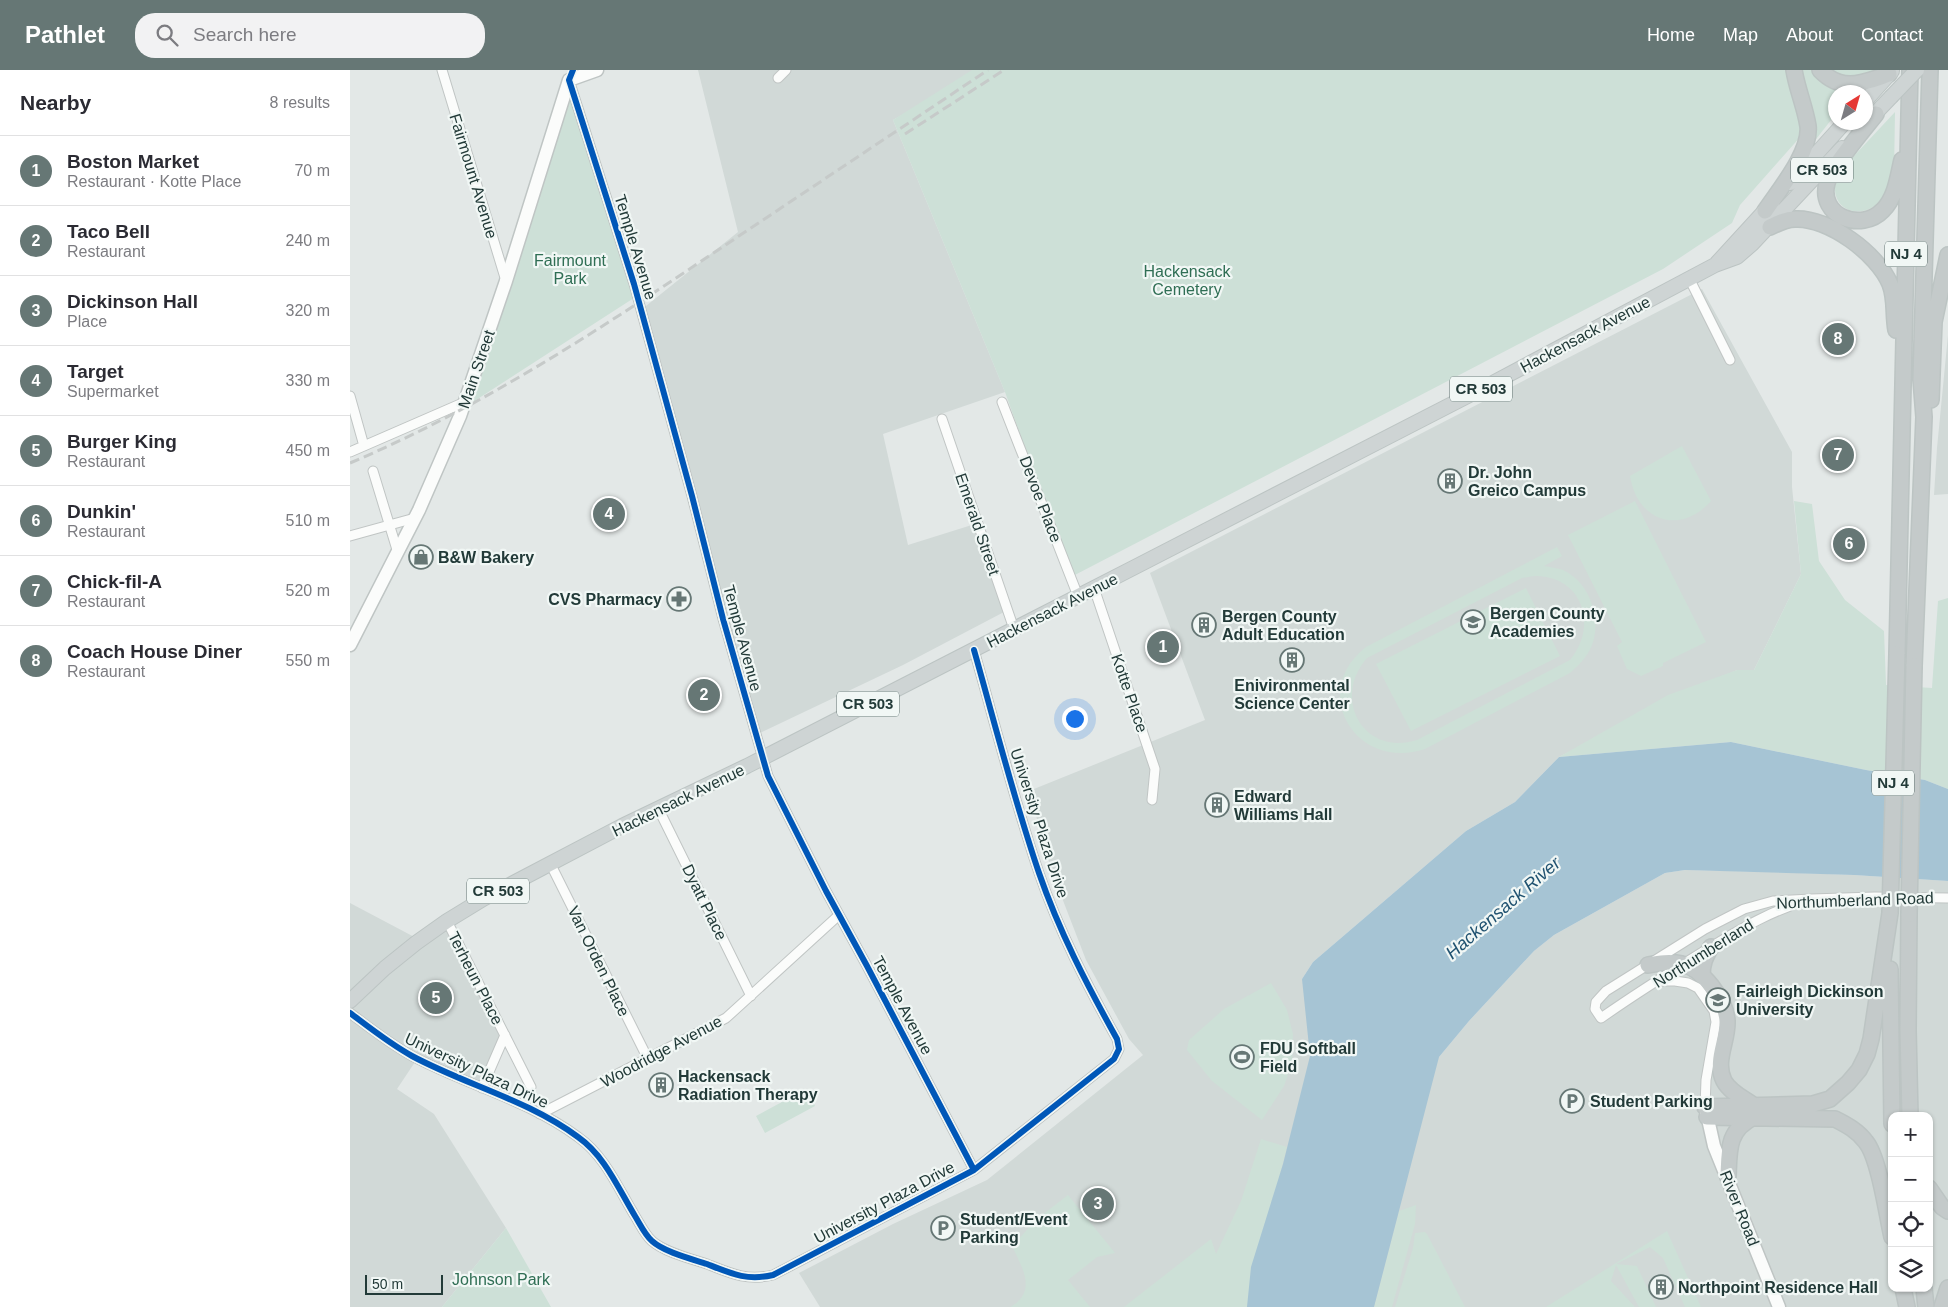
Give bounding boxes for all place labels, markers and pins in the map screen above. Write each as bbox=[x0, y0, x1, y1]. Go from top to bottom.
pin: 8 bbox=[1822, 320, 1854, 358]
pin: 7 bbox=[1822, 436, 1854, 474]
place label: Dr. John Greico Campus bbox=[1468, 464, 1586, 499]
building icon: Dr. John Greico Campus bbox=[1437, 468, 1463, 494]
pin: 4 bbox=[593, 495, 625, 533]
pin: 6 bbox=[1833, 525, 1865, 563]
shop icon: B&W Bakery bbox=[408, 544, 434, 570]
place label: B&W Bakery bbox=[438, 549, 534, 566]
pharmacy icon: CVS Pharmacy bbox=[666, 586, 692, 612]
place label: CVS Pharmacy bbox=[548, 591, 662, 608]
place label: Bergen County Academies bbox=[1490, 605, 1605, 640]
place label: Bergen County Adult Education bbox=[1222, 608, 1345, 643]
school or university icon: Bergen County Academies bbox=[1460, 609, 1486, 635]
building icon: Bergen County Adult Education bbox=[1191, 612, 1217, 638]
pin: 1 bbox=[1147, 628, 1179, 666]
building icon: Enivironmental Science Center bbox=[1279, 647, 1305, 673]
pin: 2 bbox=[688, 676, 720, 714]
place label: Enivironmental Science Center bbox=[1234, 677, 1350, 712]
place label: Edward Williams Hall bbox=[1234, 788, 1333, 823]
building icon: Edward Williams Hall bbox=[1204, 792, 1230, 818]
pin: 5 bbox=[420, 979, 452, 1017]
place label: Fairleigh Dickinson University bbox=[1736, 983, 1884, 1018]
school or university icon: Fairleigh Dickinson University bbox=[1705, 987, 1731, 1013]
place label: FDU Softball Field bbox=[1260, 1040, 1356, 1075]
sports icon: FDU Softball Field bbox=[1229, 1044, 1255, 1070]
place label: Hackensack Radiation Therapy bbox=[678, 1068, 818, 1103]
building icon: Hackensack Radiation Therapy bbox=[648, 1072, 674, 1098]
parking icon: Student Parking bbox=[1559, 1088, 1585, 1114]
place label: Student Parking bbox=[1590, 1093, 1713, 1110]
pin: 3 bbox=[1082, 1185, 1114, 1223]
place label: Student/Event Parking bbox=[960, 1211, 1068, 1246]
parking icon: Student/Event Parking bbox=[930, 1215, 956, 1241]
building icon: Northpoint Residence Hall bbox=[1648, 1274, 1674, 1300]
place label: Northpoint Residence Hall bbox=[1678, 1279, 1878, 1296]

